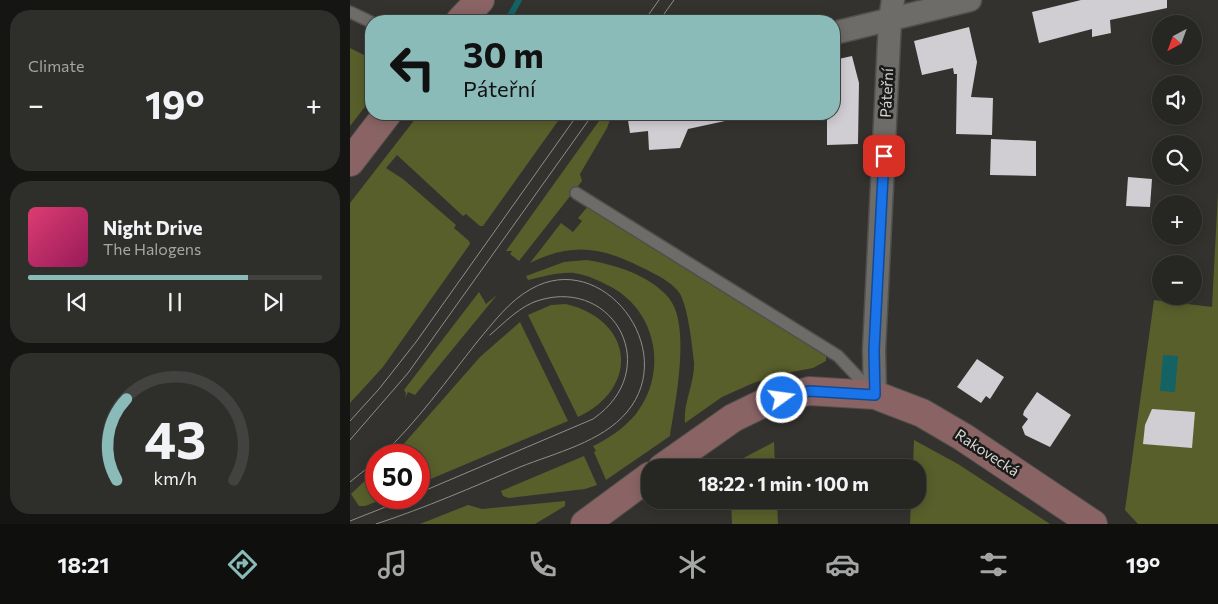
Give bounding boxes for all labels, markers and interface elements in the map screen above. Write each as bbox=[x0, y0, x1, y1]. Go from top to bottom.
north arrow bbox=[1152, 15, 1202, 65]
map controls bbox=[1152, 15, 1202, 305]
text: 30 m bbox=[463, 32, 544, 75]
icon: left bbox=[380, 35, 445, 100]
text: Climate bbox=[28, 56, 84, 75]
street label: Páteřní bbox=[876, 67, 896, 118]
text: Páteřní bbox=[463, 75, 536, 102]
button: sound bbox=[1152, 75, 1202, 125]
text: 19° bbox=[145, 80, 205, 127]
text: − bbox=[28, 87, 44, 121]
text: + bbox=[306, 87, 322, 121]
pin bbox=[863, 135, 905, 177]
button: search bbox=[1152, 135, 1202, 185]
icon: arrive bbox=[870, 142, 898, 170]
button: + bbox=[1152, 195, 1202, 245]
text: Night Drive bbox=[103, 216, 203, 239]
text: The Halogens bbox=[103, 239, 201, 258]
button: − bbox=[1152, 255, 1202, 305]
icon: previous bbox=[63, 288, 91, 316]
icon: pause bbox=[161, 288, 189, 316]
icon: next bbox=[259, 288, 287, 316]
position arrow bbox=[755, 371, 807, 423]
text: 43 bbox=[144, 406, 206, 470]
street label: Rakovecká bbox=[952, 425, 1023, 480]
speed limit sign: 50 bbox=[365, 444, 430, 509]
text: km/h bbox=[153, 467, 197, 489]
text: 18:22 · 1 min · 100 m bbox=[698, 472, 869, 495]
icon: directions bbox=[225, 547, 260, 582]
icon: music bbox=[375, 547, 410, 582]
icon: phone bbox=[525, 547, 560, 582]
icon: climate bbox=[675, 547, 710, 582]
icon: car bbox=[825, 547, 860, 582]
icon: filters bbox=[976, 547, 1011, 582]
text: 18:21 bbox=[58, 551, 109, 578]
text: 19° bbox=[1126, 551, 1160, 578]

